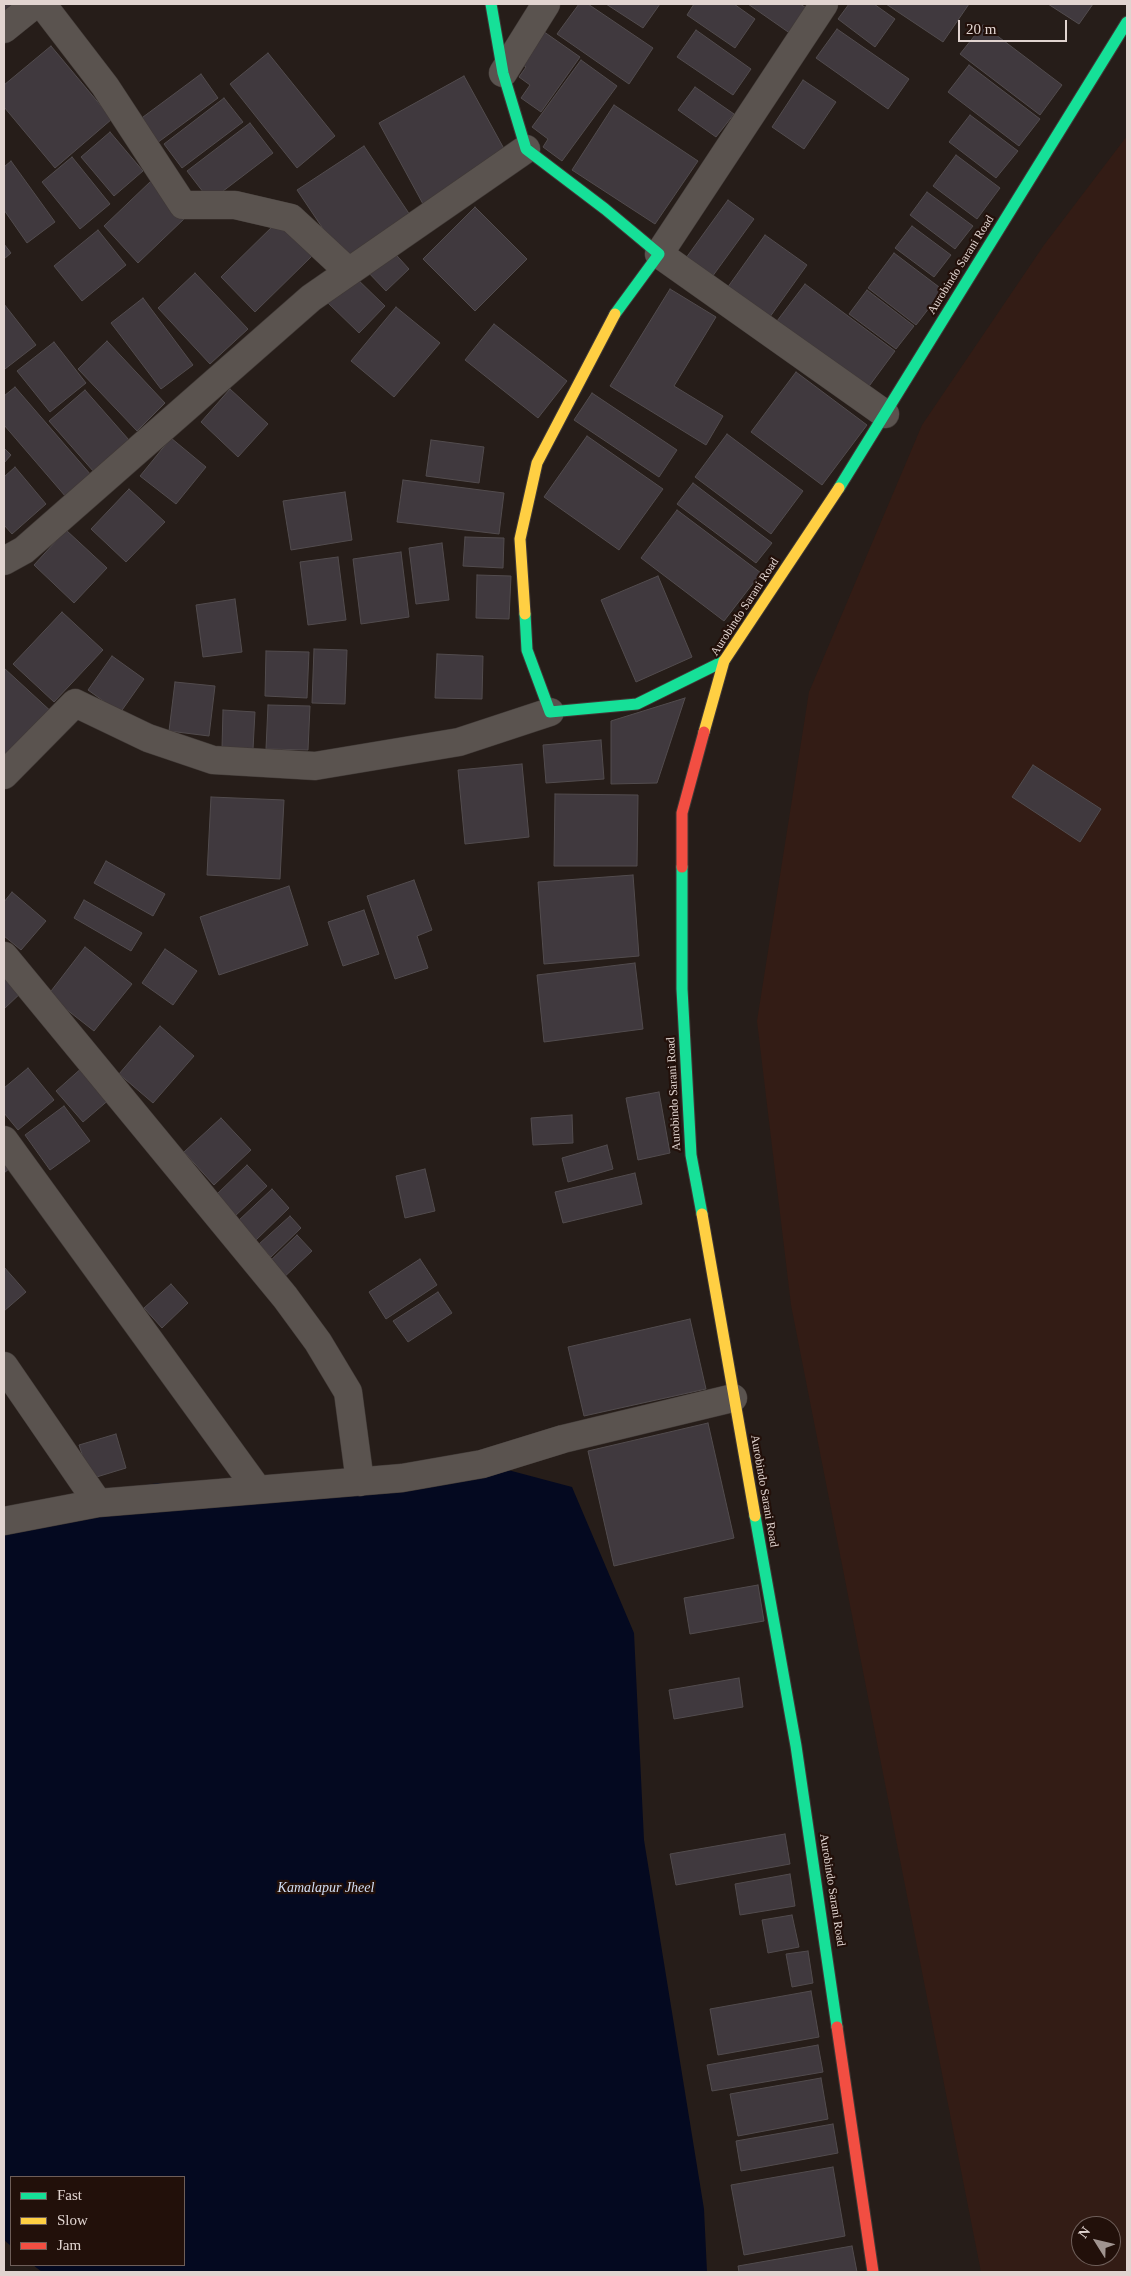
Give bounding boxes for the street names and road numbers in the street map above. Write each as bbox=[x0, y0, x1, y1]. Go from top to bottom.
street label: Aurobindo Sarani Road bbox=[925, 213, 997, 317]
street label: Aurobindo Sarani Road bbox=[708, 555, 782, 659]
street label: Aurobindo Sarani Road bbox=[664, 1037, 684, 1151]
street label: Aurobindo Sarani Road bbox=[747, 1434, 781, 1548]
street label: Aurobindo Sarani Road bbox=[816, 1833, 848, 1947]

